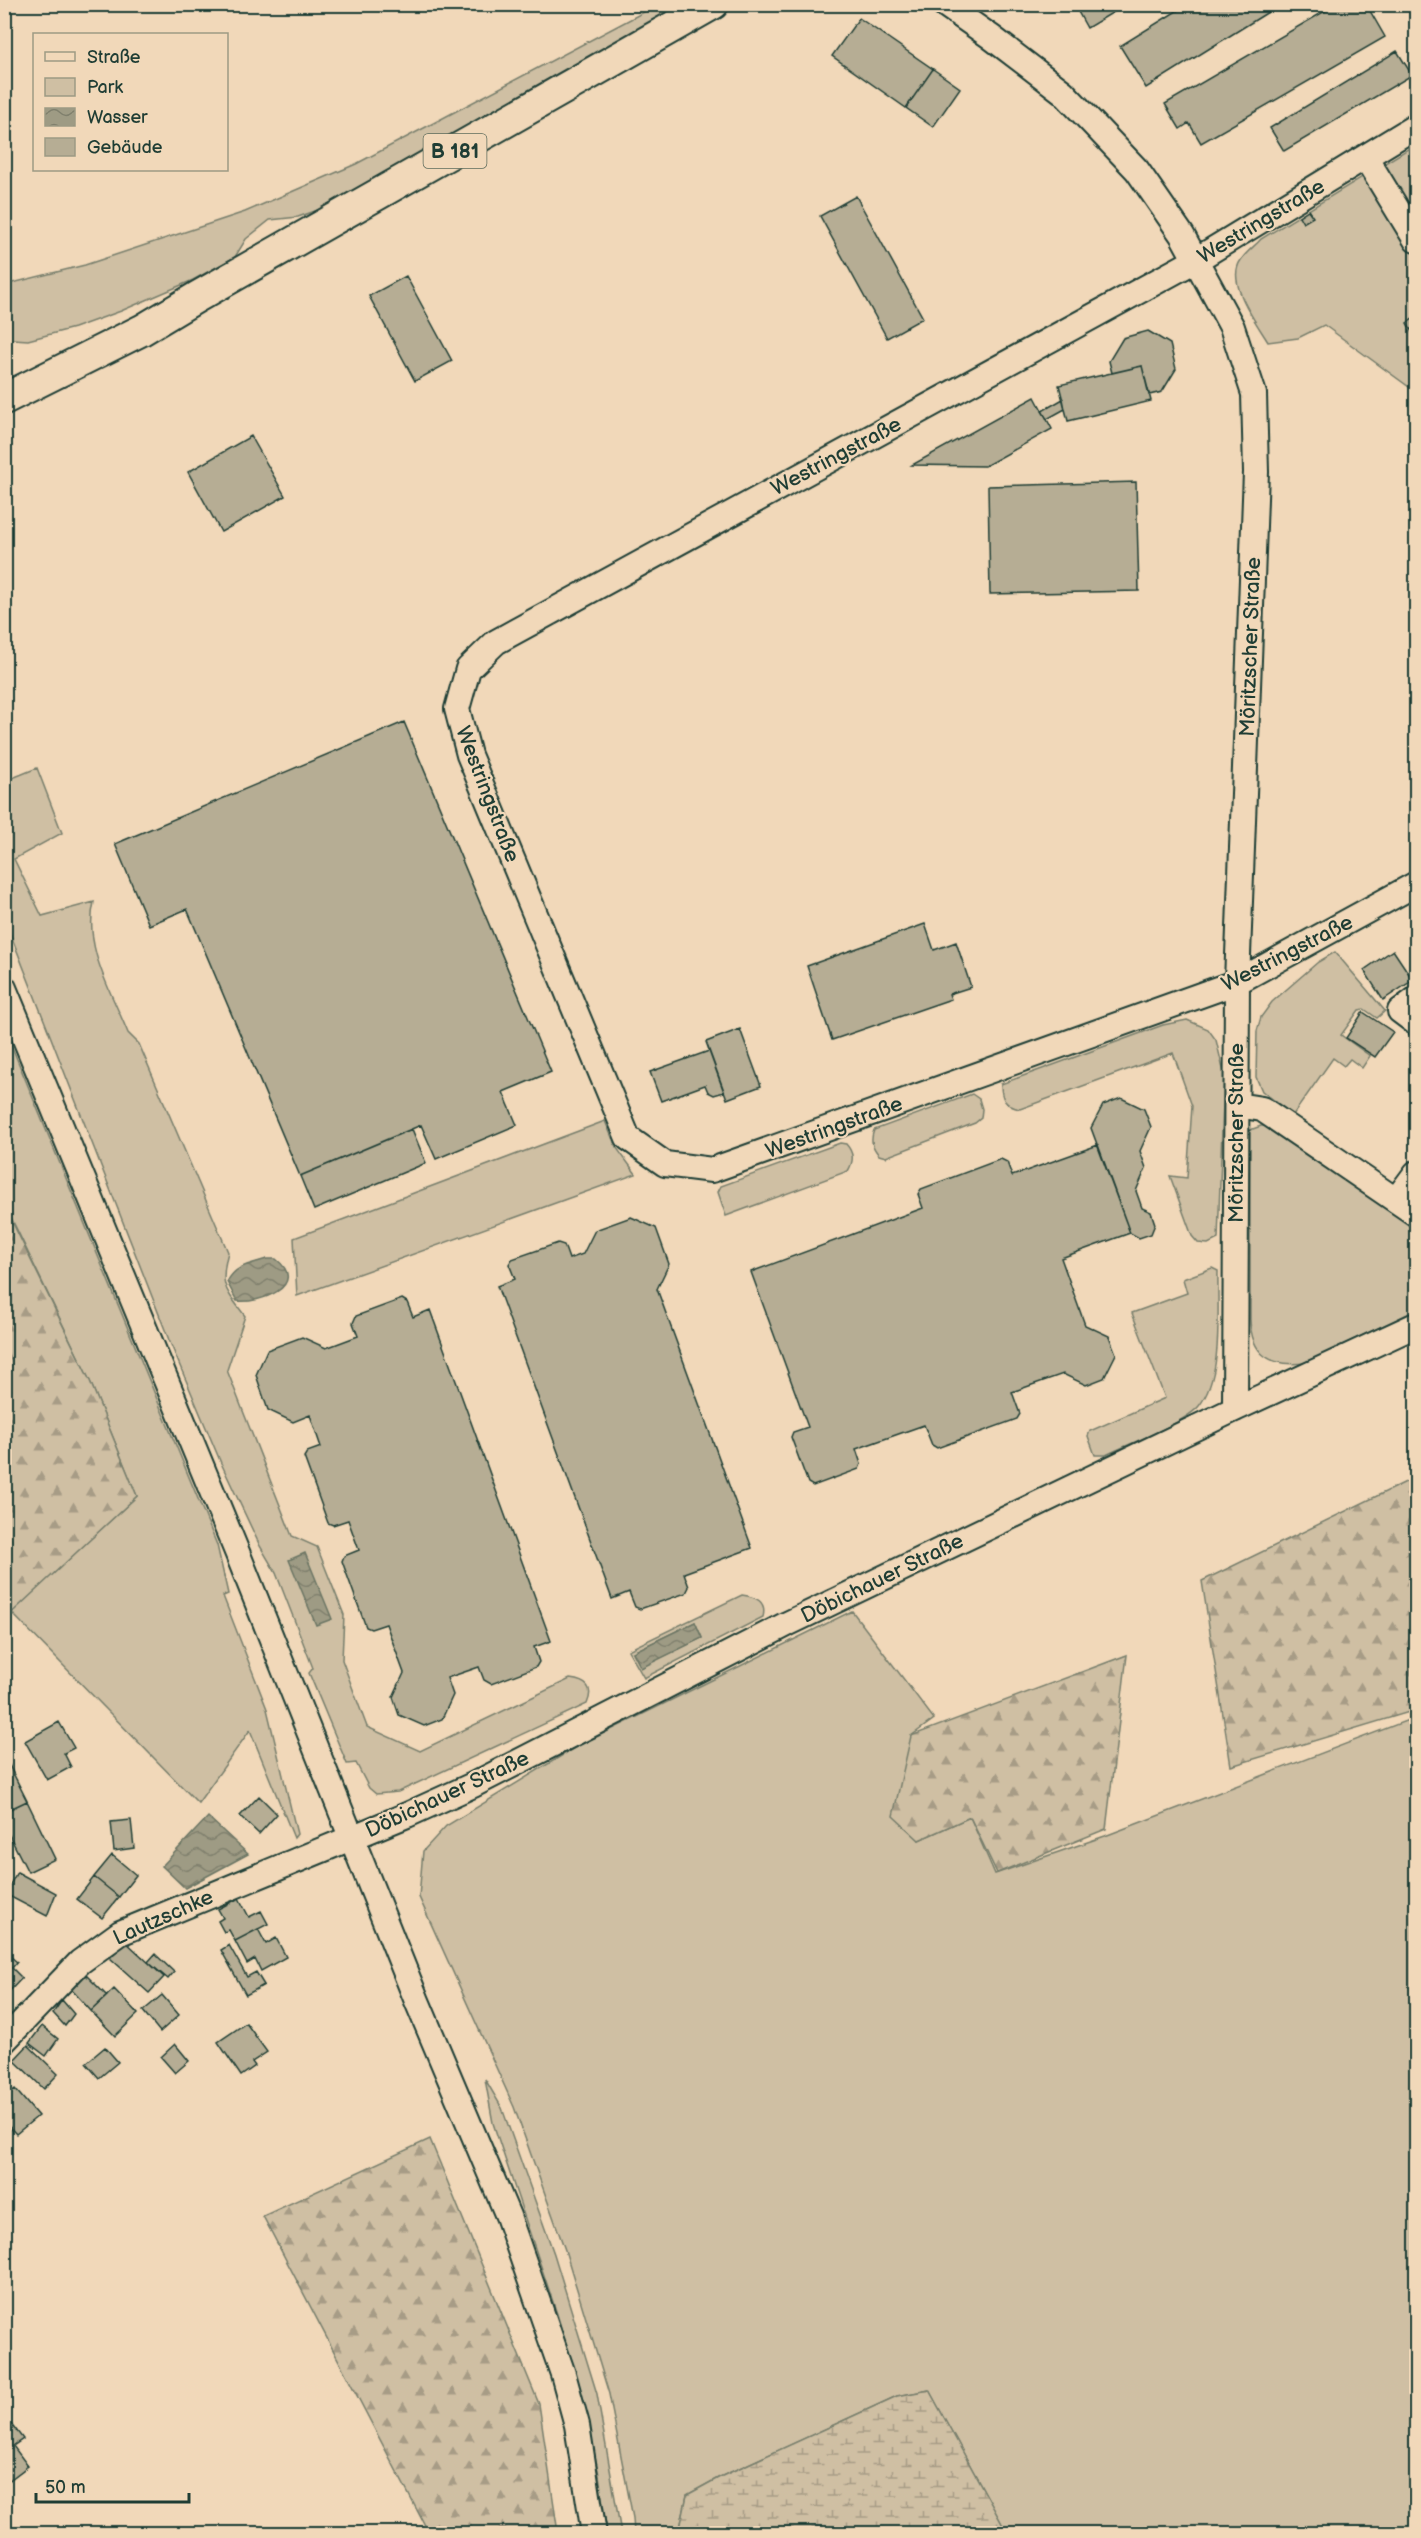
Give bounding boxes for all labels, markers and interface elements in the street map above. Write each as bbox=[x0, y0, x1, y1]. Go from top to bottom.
legend bbox=[33, 33, 228, 171]
text: Straße bbox=[87, 47, 141, 68]
text: Park bbox=[87, 77, 123, 98]
text: Wasser bbox=[87, 107, 148, 128]
road number: B 181 bbox=[424, 134, 486, 168]
text: Gebäude bbox=[87, 137, 163, 158]
street label: Westringstraße bbox=[1193, 174, 1329, 269]
street label: Westringstraße bbox=[767, 412, 906, 501]
street label: Möritzscher Straße bbox=[1235, 557, 1266, 737]
street label: Westringstraße bbox=[450, 723, 525, 866]
street label: Westringstraße bbox=[1218, 910, 1357, 997]
street label: Möritzscher Straße bbox=[1224, 1043, 1249, 1223]
street label: Westringstraße bbox=[762, 1091, 906, 1164]
street label: Döbichauer Straße bbox=[797, 1528, 968, 1629]
street label: Döbichauer Straße bbox=[361, 1746, 533, 1843]
street label: Lautzschke bbox=[109, 1884, 217, 1951]
scale bar bbox=[36, 2466, 189, 2504]
text: 50 m bbox=[45, 2477, 86, 2498]

